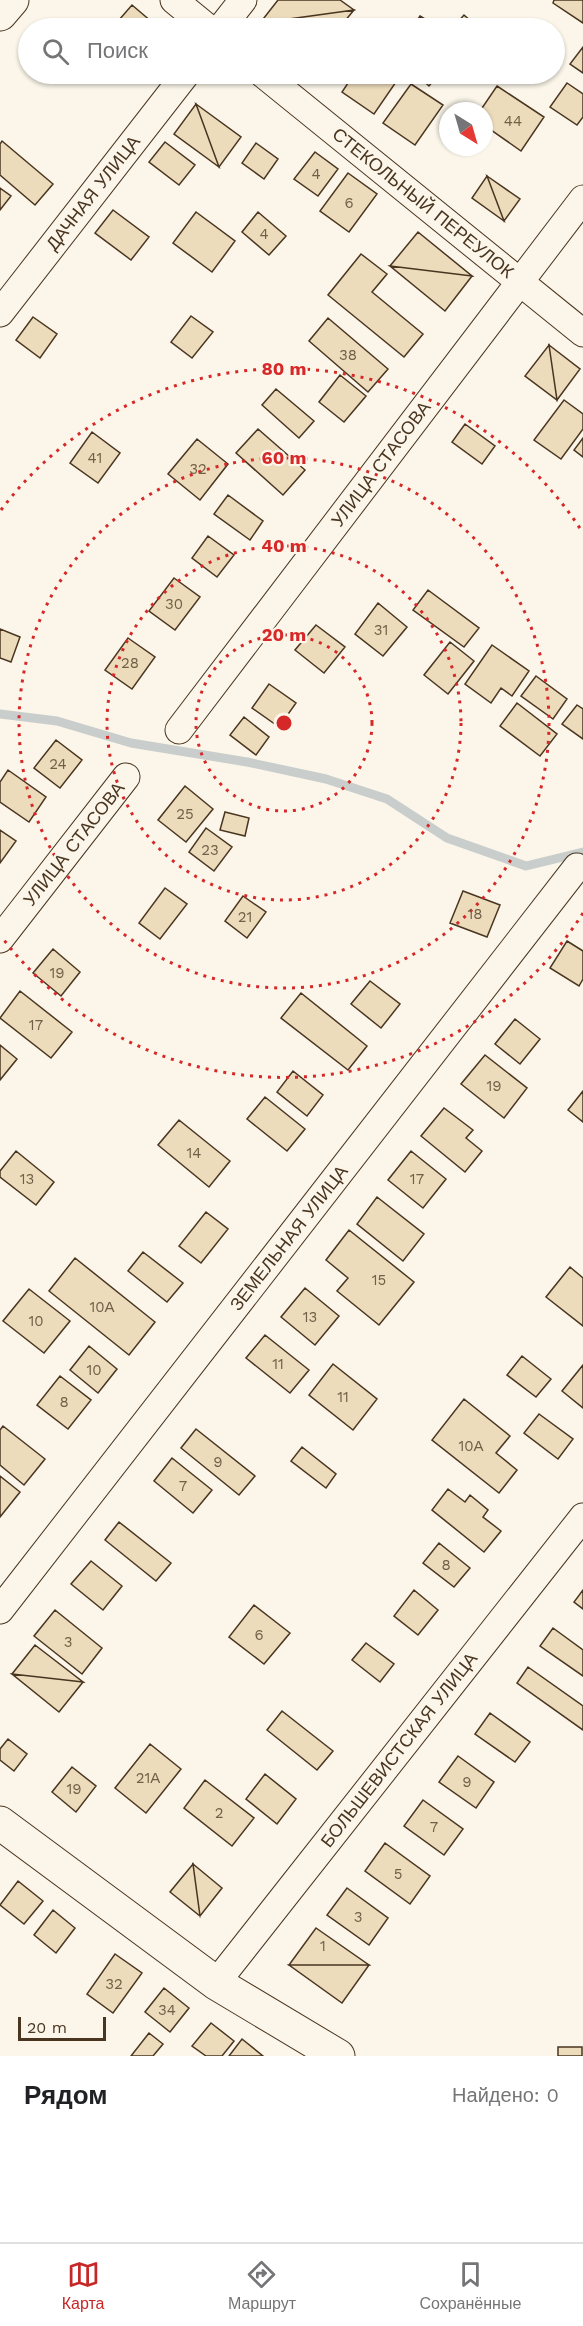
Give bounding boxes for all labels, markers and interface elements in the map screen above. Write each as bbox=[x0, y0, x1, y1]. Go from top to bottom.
search box bbox=[18, 18, 565, 84]
icon: search bbox=[39, 35, 72, 68]
text: Поиск bbox=[87, 38, 148, 63]
north arrow bbox=[439, 102, 493, 156]
house number: 44 bbox=[504, 112, 522, 130]
street label: СТЕКОЛЬНЫЙ ПЕРЕУЛОК bbox=[328, 123, 519, 283]
street label: ДАЧНАЯ УЛИЦА bbox=[41, 131, 144, 254]
house number: 4 bbox=[311, 165, 321, 183]
house number: 6 bbox=[344, 194, 354, 212]
house number: 4 bbox=[259, 225, 269, 243]
house number: 38 bbox=[339, 346, 357, 364]
text: 80 m bbox=[262, 358, 306, 379]
street label: УЛИЦА СТАСОВА bbox=[327, 397, 435, 531]
text: 60 m bbox=[262, 447, 306, 468]
house number: 41 bbox=[88, 449, 102, 467]
house number: 32 bbox=[189, 460, 207, 478]
text: 40 m bbox=[261, 535, 307, 556]
house number: 30 bbox=[165, 595, 183, 613]
house number: 31 bbox=[374, 621, 388, 639]
text: 20 m bbox=[262, 624, 306, 645]
house number: 28 bbox=[121, 654, 139, 672]
centre of rings bbox=[274, 713, 294, 733]
house number: 24 bbox=[49, 755, 67, 773]
street label: УЛИЦА СТАСОВА bbox=[19, 778, 129, 910]
house number: 25 bbox=[176, 805, 194, 823]
house number: 23 bbox=[201, 841, 219, 859]
house number: 18 bbox=[467, 905, 483, 923]
house number: 21 bbox=[238, 908, 252, 926]
house number: 19 bbox=[49, 964, 65, 982]
house number: 17 bbox=[29, 1016, 43, 1034]
house number: 19 bbox=[486, 1077, 502, 1095]
house number: 14 bbox=[186, 1144, 202, 1162]
street label: ЗЕМЕЛЬНАЯ УЛИЦА bbox=[225, 1161, 352, 1315]
house number: 13 bbox=[20, 1170, 34, 1188]
house number: 17 bbox=[410, 1170, 424, 1188]
house number: 15 bbox=[372, 1271, 386, 1289]
house number: 10А bbox=[89, 1298, 115, 1316]
house number: 13 bbox=[303, 1308, 317, 1326]
house number: 10 bbox=[28, 1312, 44, 1330]
house number: 11 bbox=[272, 1355, 284, 1373]
house number: 10 bbox=[86, 1361, 102, 1379]
house number: 11 bbox=[337, 1388, 349, 1406]
house number: 8 bbox=[59, 1393, 69, 1411]
house number: 10А bbox=[458, 1437, 484, 1455]
house number: 9 bbox=[213, 1453, 223, 1471]
house number: 7 bbox=[179, 1477, 187, 1495]
house number: 8 bbox=[441, 1556, 451, 1574]
house number: 6 bbox=[254, 1626, 264, 1644]
house number: 3 bbox=[64, 1633, 72, 1651]
street label: БОЛЬШЕВИСТСКАЯ УЛИЦА bbox=[316, 1648, 481, 1851]
house number: 21А bbox=[136, 1769, 160, 1787]
house number: 9 bbox=[462, 1773, 472, 1791]
house number: 19 bbox=[66, 1780, 82, 1798]
house number: 2 bbox=[215, 1804, 223, 1822]
house number: 7 bbox=[430, 1818, 438, 1836]
house number: 5 bbox=[394, 1865, 402, 1883]
house number: 3 bbox=[354, 1908, 362, 1926]
house number: 1 bbox=[320, 1937, 326, 1955]
house number: 32 bbox=[105, 1975, 123, 1993]
house number: 34 bbox=[158, 2001, 176, 2019]
scale bar bbox=[18, 2014, 106, 2042]
text: 20 m bbox=[27, 2018, 67, 2037]
text: Рядом bbox=[24, 2080, 107, 2110]
text: Найдено: 0 bbox=[452, 2083, 559, 2107]
tab: Карта bbox=[62, 2258, 105, 2313]
tab: Маршрут bbox=[228, 2258, 296, 2313]
tab: Сохранённые bbox=[419, 2258, 521, 2313]

